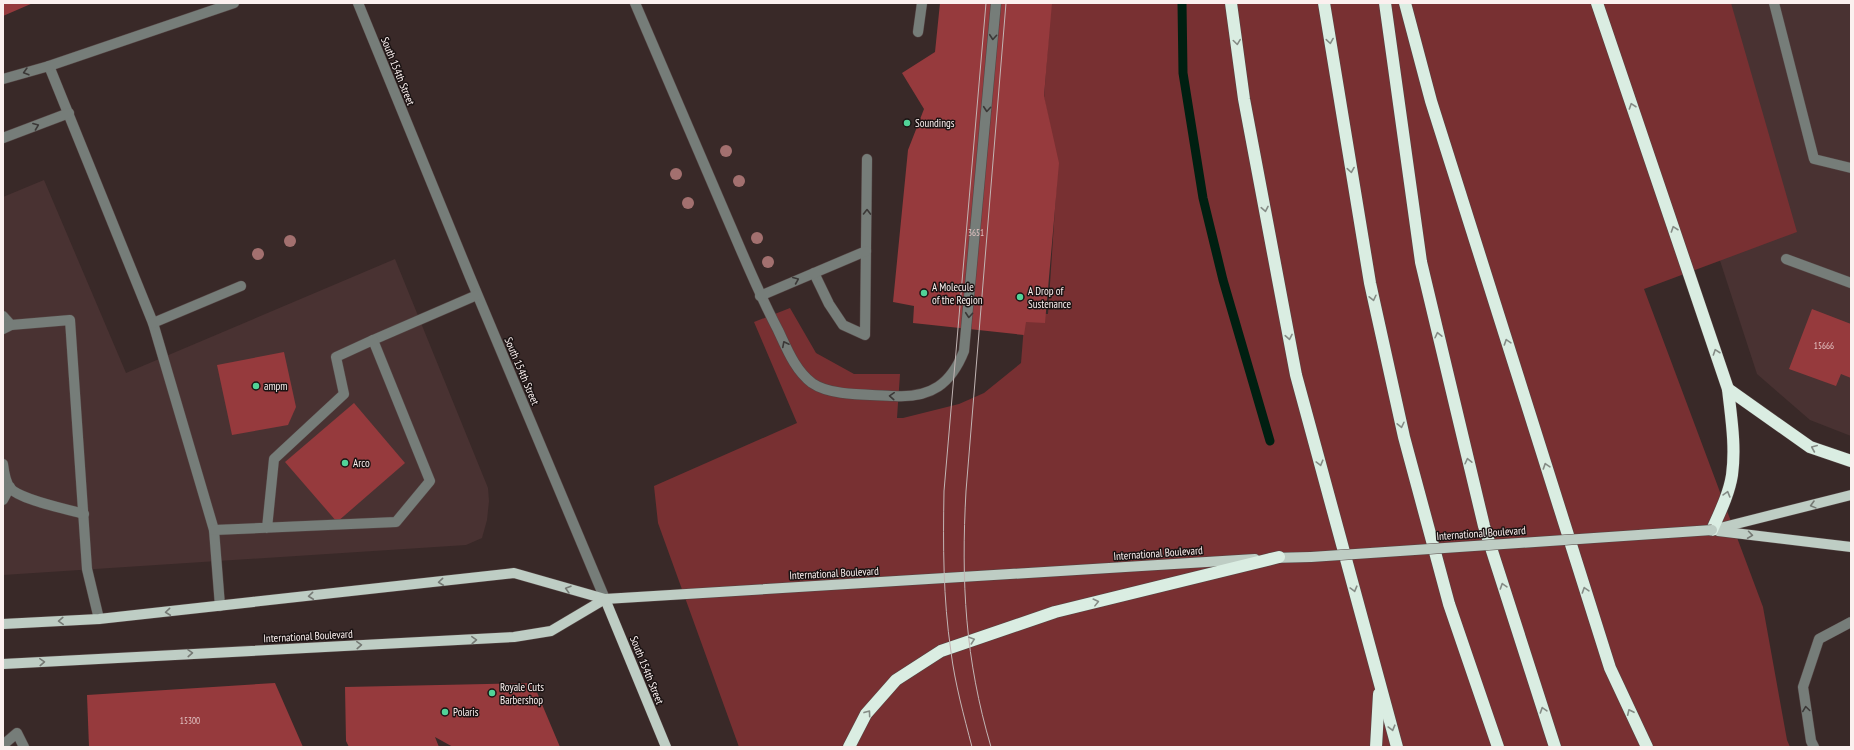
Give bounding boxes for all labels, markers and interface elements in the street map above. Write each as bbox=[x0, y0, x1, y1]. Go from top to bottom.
one-way arrow bbox=[989, 34, 998, 40]
street label: South 154th Street bbox=[378, 35, 418, 107]
one-way arrow bbox=[1326, 38, 1334, 45]
one-way arrow bbox=[1232, 39, 1241, 45]
one-way arrow bbox=[23, 67, 30, 76]
one-way arrow bbox=[1628, 102, 1637, 109]
one-way arrow bbox=[983, 106, 992, 112]
place label: Soundings bbox=[915, 116, 955, 130]
marker: Soundings bbox=[902, 118, 912, 128]
one-way arrow bbox=[32, 122, 39, 130]
one-way arrow bbox=[1346, 167, 1355, 173]
one-way arrow bbox=[1260, 206, 1269, 213]
one-way arrow bbox=[863, 209, 871, 215]
one-way arrow bbox=[1670, 225, 1678, 232]
house number: 3651 bbox=[968, 227, 984, 238]
one-way arrow bbox=[792, 277, 799, 285]
place label: A Molecule of the Region bbox=[932, 280, 983, 307]
place label: A Drop of Sustenance bbox=[1028, 284, 1071, 311]
marker: A Molecule of the Region bbox=[919, 288, 929, 298]
marker: A Drop of Sustenance bbox=[1015, 292, 1025, 302]
one-way arrow bbox=[1368, 295, 1376, 301]
one-way arrow bbox=[965, 312, 974, 318]
one-way arrow bbox=[1435, 331, 1443, 338]
one-way arrow bbox=[1284, 334, 1292, 340]
street label: South 154th Street bbox=[501, 335, 543, 407]
one-way arrow bbox=[1503, 339, 1512, 346]
house number: 15666 bbox=[1814, 340, 1834, 351]
one-way arrow bbox=[782, 341, 790, 349]
one-way arrow bbox=[1712, 349, 1720, 356]
place label: ampm bbox=[264, 379, 288, 393]
marker: ampm bbox=[251, 381, 261, 391]
one-way arrow bbox=[889, 391, 895, 400]
one-way arrow bbox=[1397, 422, 1405, 428]
one-way arrow bbox=[1811, 445, 1819, 453]
place label: Arco bbox=[353, 456, 370, 470]
marker: Arco bbox=[340, 458, 350, 468]
one-way arrow bbox=[1465, 458, 1473, 464]
one-way arrow bbox=[1315, 460, 1324, 467]
one-way arrow bbox=[1542, 463, 1551, 470]
one-way arrow bbox=[1722, 491, 1731, 498]
one-way arrow bbox=[1810, 500, 1817, 508]
street label: International Boulevard bbox=[1436, 523, 1526, 543]
one-way arrow bbox=[1747, 530, 1753, 539]
street label: International Boulevard bbox=[1113, 543, 1203, 563]
street label: International Boulevard bbox=[789, 564, 879, 582]
one-way arrow bbox=[438, 577, 444, 586]
one-way arrow bbox=[1499, 583, 1508, 590]
one-way arrow bbox=[565, 585, 571, 593]
one-way arrow bbox=[1349, 585, 1358, 592]
one-way arrow bbox=[1582, 586, 1590, 593]
one-way arrow bbox=[308, 591, 314, 600]
one-way arrow bbox=[1093, 598, 1099, 606]
one-way arrow bbox=[165, 607, 171, 616]
one-way arrow bbox=[58, 616, 64, 625]
street label: International Boulevard bbox=[263, 627, 353, 645]
street label: South 154th Street bbox=[627, 634, 667, 706]
one-way arrow bbox=[471, 635, 477, 644]
one-way arrow bbox=[968, 636, 975, 645]
one-way arrow bbox=[356, 641, 362, 650]
one-way arrow bbox=[187, 649, 193, 658]
one-way arrow bbox=[39, 658, 45, 666]
place label: Royale Cuts Barbershop bbox=[500, 680, 544, 707]
marker: Royale Cuts Barbershop bbox=[487, 688, 497, 698]
place label: Polaris bbox=[453, 705, 479, 719]
one-way arrow bbox=[1802, 706, 1811, 712]
marker: Polaris bbox=[440, 707, 450, 717]
one-way arrow bbox=[1539, 707, 1548, 714]
one-way arrow bbox=[1627, 708, 1635, 716]
one-way arrow bbox=[863, 710, 870, 717]
house number: 15300 bbox=[180, 715, 200, 726]
one-way arrow bbox=[1387, 725, 1395, 731]

